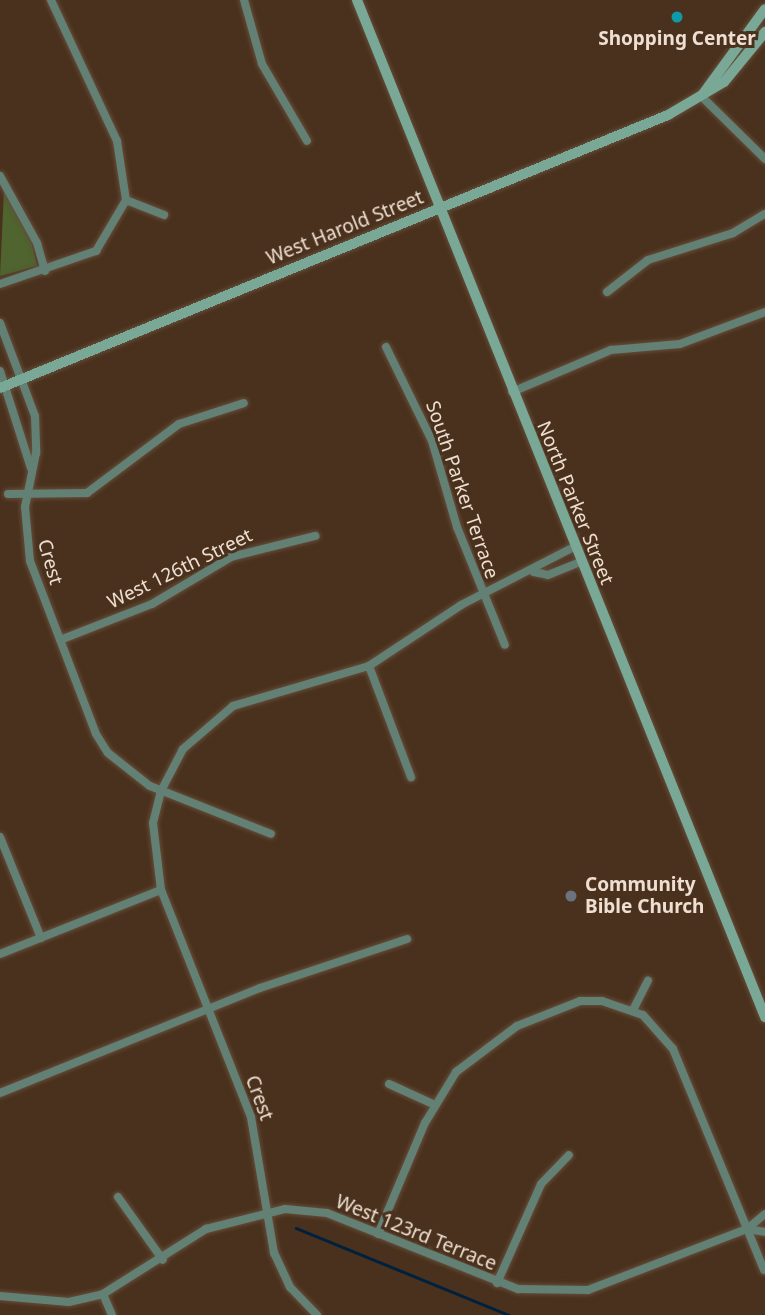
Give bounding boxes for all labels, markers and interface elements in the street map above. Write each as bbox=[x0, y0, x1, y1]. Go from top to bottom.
marker: Shopping Center bbox=[669, 9, 685, 25]
place label: Shopping Center bbox=[598, 28, 756, 50]
street label: West Harold Street bbox=[263, 186, 427, 270]
street label: South Parker Terrace bbox=[421, 398, 503, 582]
street label: North Parker Street bbox=[532, 418, 618, 588]
street label: West 126th Street bbox=[104, 524, 256, 614]
street label: Crest bbox=[33, 537, 67, 587]
place label: Community Bible Church bbox=[585, 874, 704, 918]
marker: Community Bible Church bbox=[563, 888, 579, 904]
street label: Crest bbox=[240, 1072, 278, 1124]
street label: West 123rd Terrace bbox=[332, 1190, 500, 1276]

